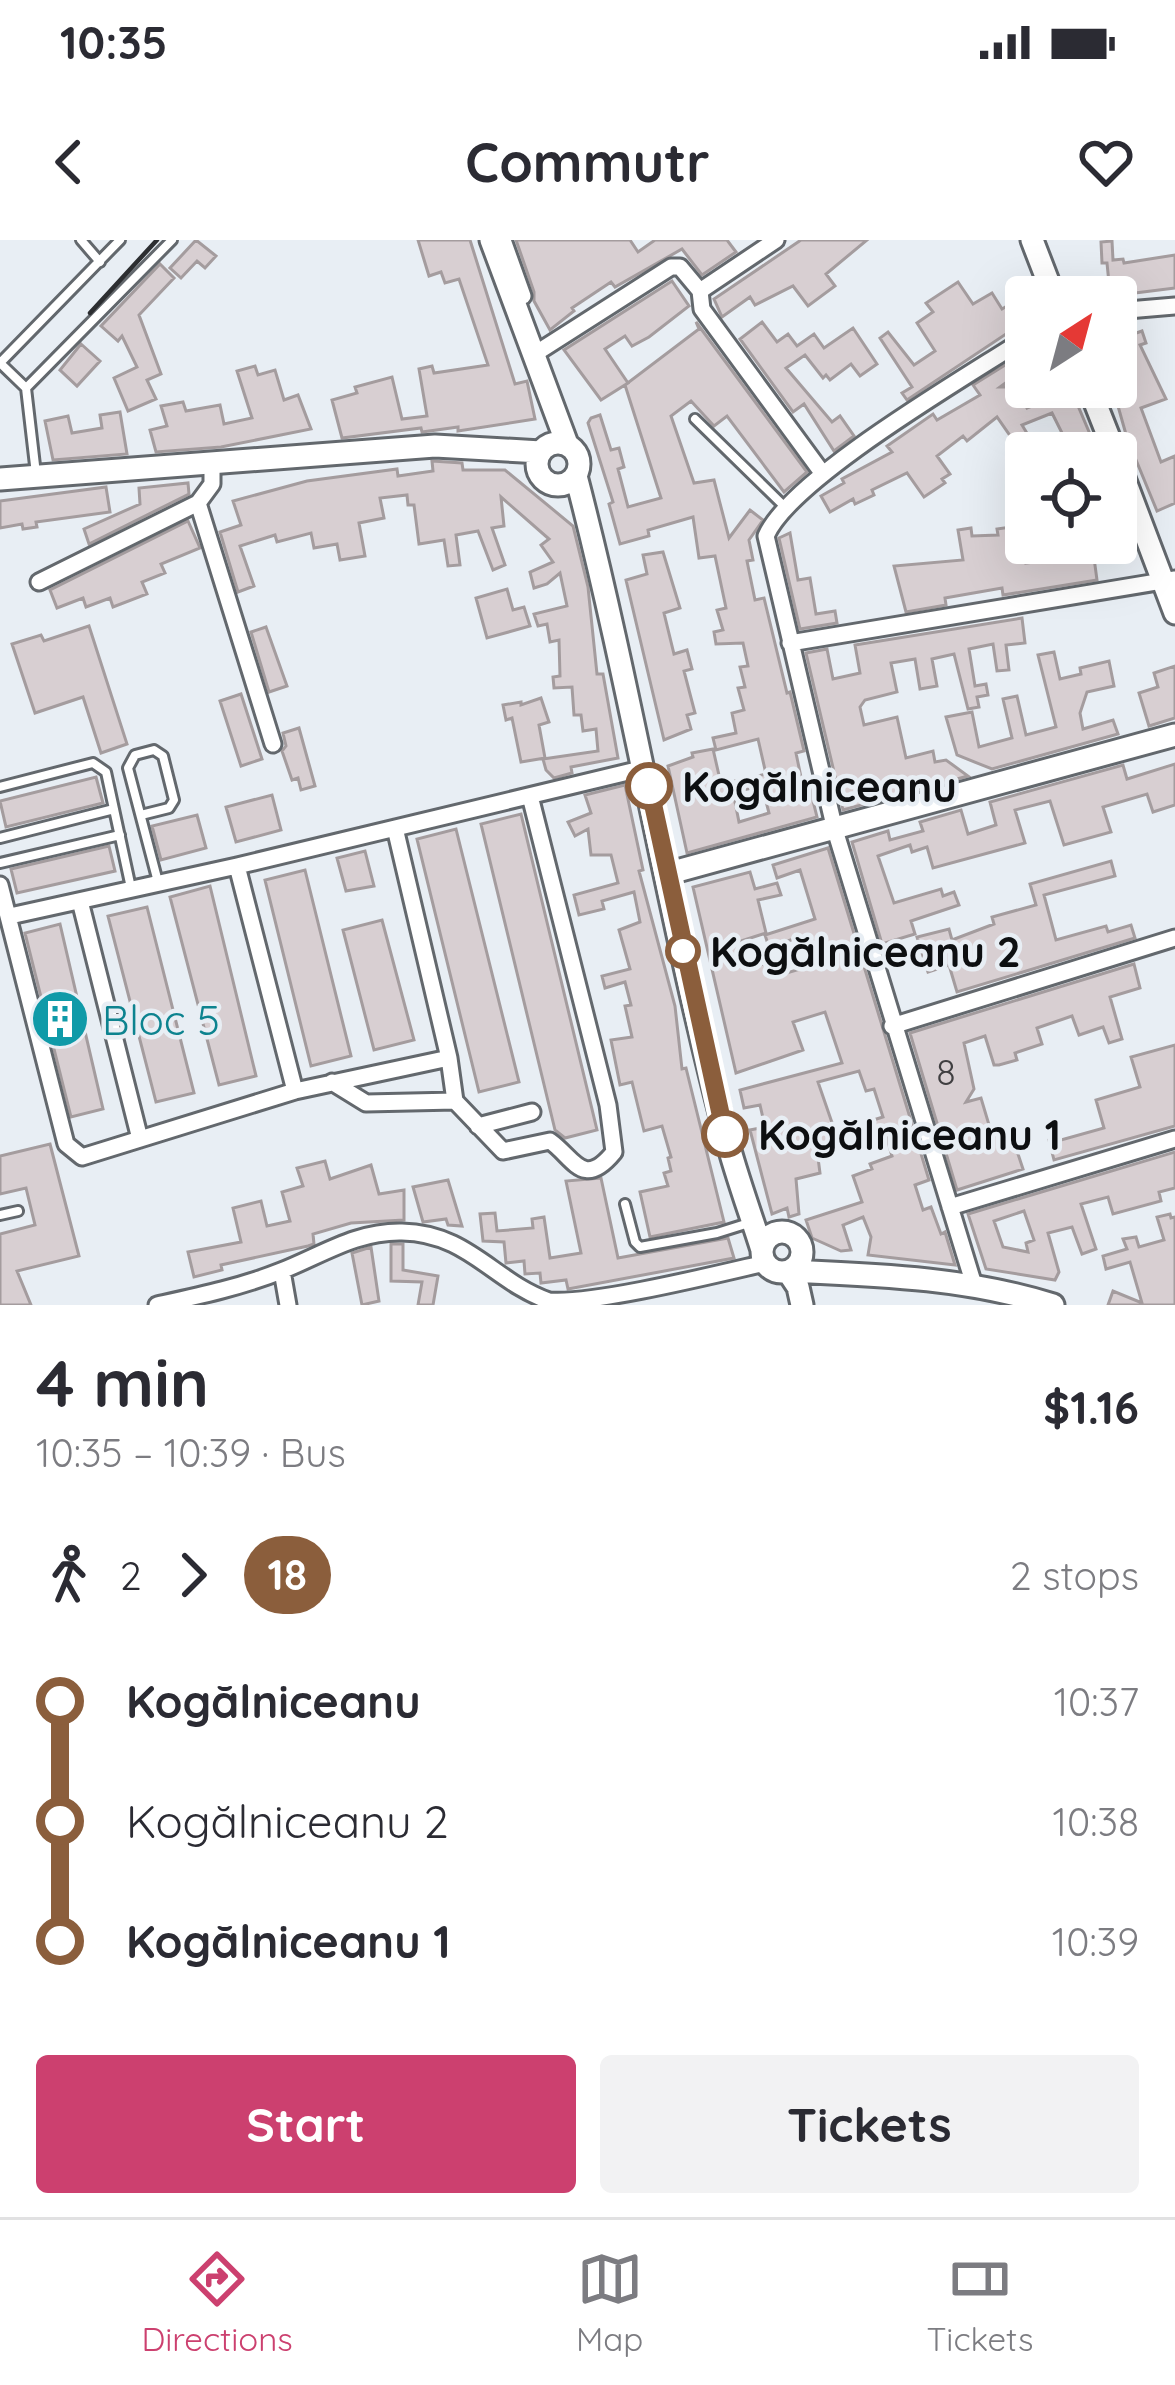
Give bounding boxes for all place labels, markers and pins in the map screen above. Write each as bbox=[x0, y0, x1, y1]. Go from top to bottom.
place label: Kogălniceanu bbox=[682, 760, 957, 813]
marker: Kogălniceanu bbox=[627, 764, 671, 808]
place label: Kogălniceanu 2 bbox=[710, 925, 1021, 978]
marker: Kogălniceanu 2 bbox=[667, 935, 699, 967]
building icon: Bloc 5 bbox=[29, 988, 91, 1050]
place label: Bloc 5 bbox=[102, 993, 220, 1046]
place label: Kogălniceanu 1 bbox=[758, 1108, 1061, 1161]
marker: Kogălniceanu 1 bbox=[703, 1112, 747, 1156]

